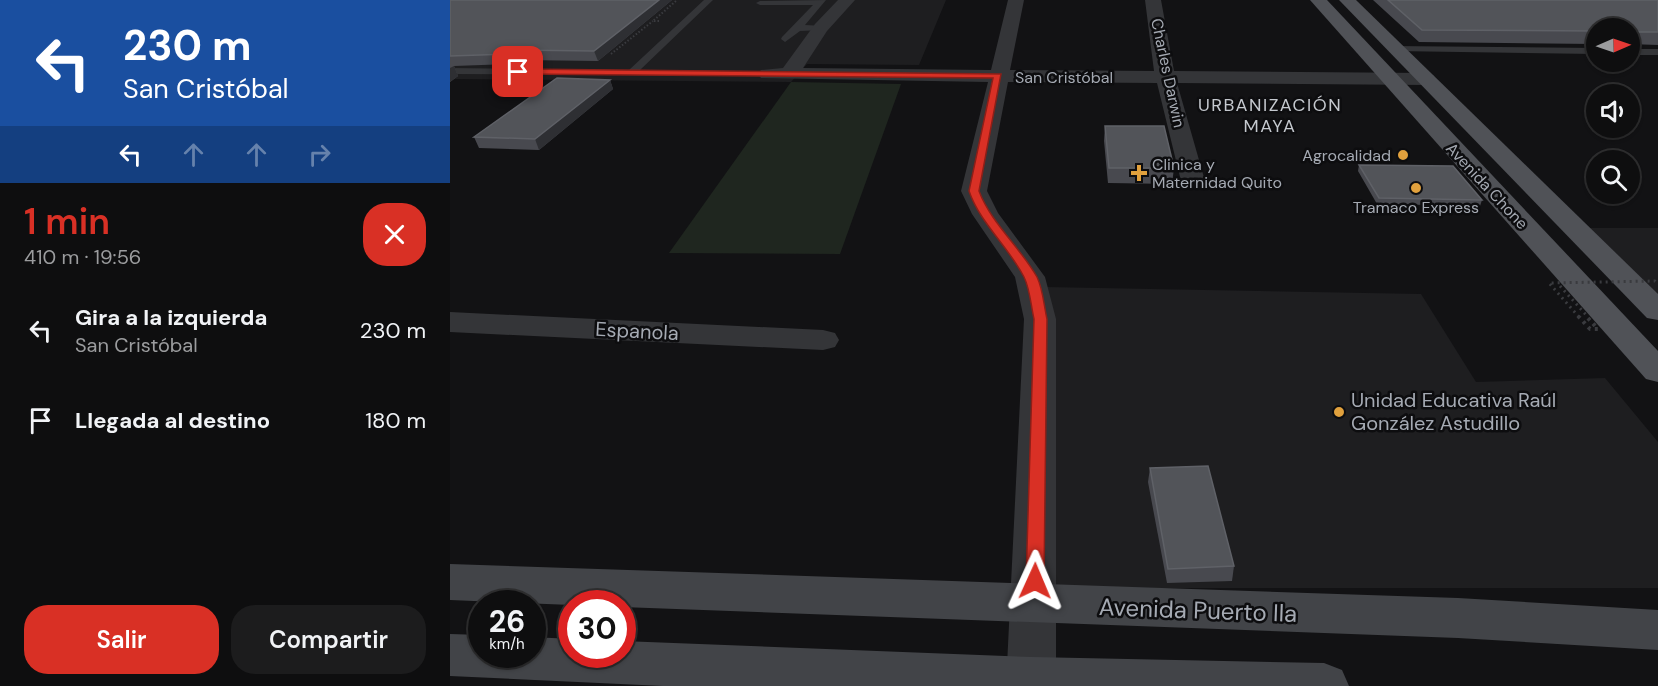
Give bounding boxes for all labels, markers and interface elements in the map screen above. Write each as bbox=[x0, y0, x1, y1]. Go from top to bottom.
street label: Charles Darwin bbox=[1146, 16, 1190, 130]
text: 230 m bbox=[123, 18, 252, 73]
north arrow bbox=[1586, 18, 1640, 72]
map controls bbox=[1586, 18, 1640, 204]
icon: left bbox=[24, 24, 102, 102]
pin bbox=[492, 46, 543, 97]
icon: arrive bbox=[501, 55, 534, 88]
street label: San Cristóbal bbox=[1015, 67, 1113, 88]
text: San Cristóbal bbox=[123, 71, 289, 106]
button: sound bbox=[1586, 84, 1640, 138]
district label: URBANIZACIÓN MAYA bbox=[1198, 93, 1342, 138]
icon: left bbox=[114, 138, 147, 171]
icon: ahead bbox=[177, 138, 210, 171]
icon: ahead bbox=[240, 138, 273, 171]
icon: right bbox=[303, 138, 336, 171]
street label: Avenida Chone bbox=[1441, 138, 1533, 234]
place label: Agrocalidad bbox=[1302, 145, 1391, 166]
marker: Agrocalidad bbox=[1396, 148, 1410, 162]
button: search bbox=[1586, 150, 1640, 204]
place label: Clinica y Maternidad Quito bbox=[1152, 154, 1282, 193]
marker: Clinica y Maternidad Quito bbox=[1130, 164, 1148, 182]
marker: Tramaco Express bbox=[1409, 181, 1423, 195]
place label: Tramaco Express bbox=[1353, 197, 1479, 218]
text: 1 min bbox=[24, 198, 110, 245]
button: close bbox=[363, 203, 426, 266]
text: 410 m · 19:56 bbox=[24, 244, 141, 270]
text: Gira a la izquierda bbox=[75, 303, 267, 332]
icon: left bbox=[24, 314, 57, 347]
text: 230 m bbox=[360, 316, 426, 345]
street label: Espanola bbox=[595, 316, 679, 346]
text: San Cristóbal bbox=[75, 332, 198, 358]
place label: Unidad Educativa Raúl González Astudillo bbox=[1351, 387, 1556, 436]
icon: arrive bbox=[24, 404, 57, 437]
marker: Unidad Educativa Raúl González Astudillo bbox=[1332, 405, 1346, 419]
text: Llegada al destino bbox=[75, 406, 270, 435]
text: 180 m bbox=[365, 406, 426, 435]
position arrow bbox=[1003, 549, 1067, 613]
speed limit sign: 30 bbox=[558, 590, 636, 668]
street label: Avenida Puerto Ila bbox=[1098, 591, 1298, 629]
text: 26 bbox=[489, 602, 525, 641]
button: Salir bbox=[24, 605, 219, 674]
button: Compartir bbox=[231, 605, 426, 674]
text: km/h bbox=[489, 634, 525, 654]

